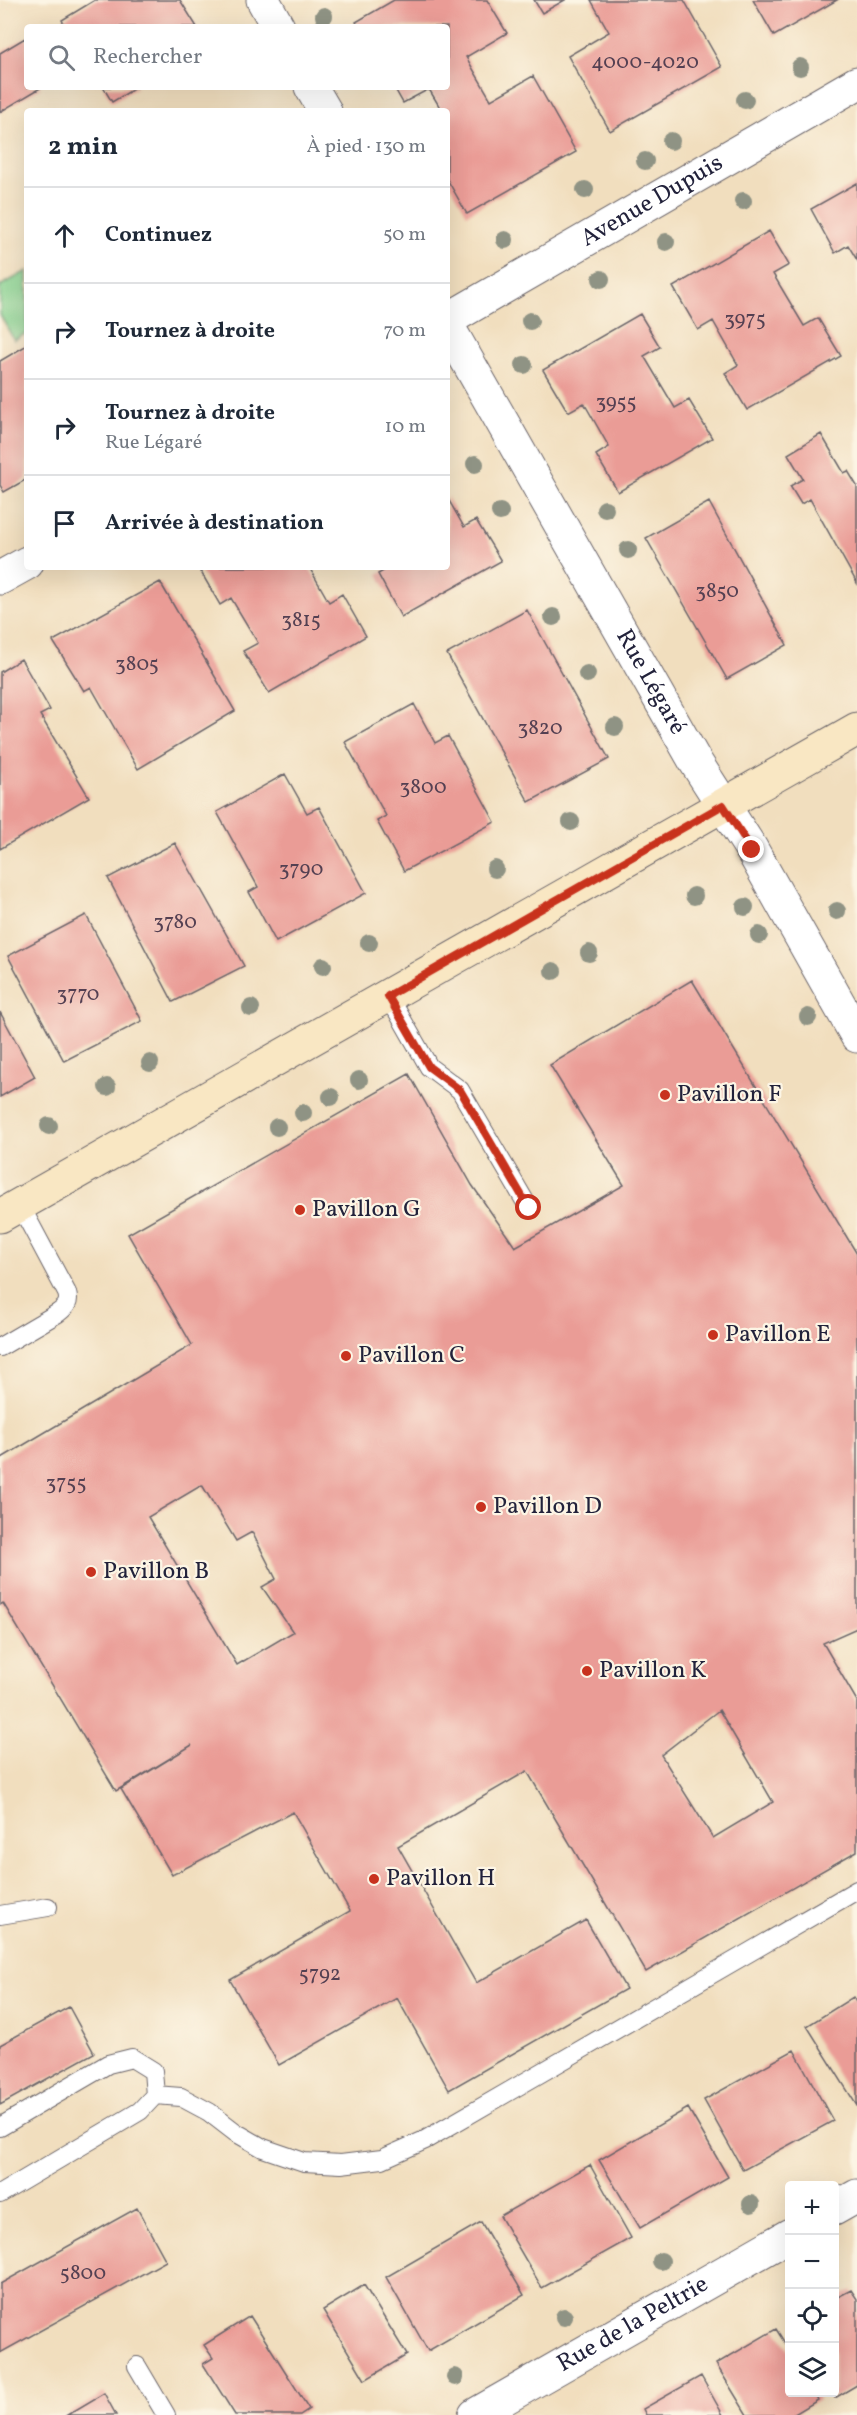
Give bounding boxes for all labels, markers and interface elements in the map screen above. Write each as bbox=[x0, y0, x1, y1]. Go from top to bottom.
search box bbox=[24, 24, 450, 90]
icon: search bbox=[45, 41, 78, 74]
text: Rechercher bbox=[93, 42, 202, 73]
house number: 4000-4020 bbox=[591, 48, 699, 77]
text: 2 min bbox=[48, 129, 118, 165]
text: À pied · 130 m bbox=[306, 133, 426, 161]
street label: Avenue Dupuis bbox=[575, 147, 730, 256]
icon: ahead bbox=[48, 219, 81, 252]
text: Continuez bbox=[105, 220, 212, 251]
text: 50 m bbox=[383, 221, 426, 249]
house number: 3975 bbox=[724, 305, 766, 334]
icon: right bbox=[48, 315, 81, 348]
text: Tournez à droite bbox=[105, 316, 275, 347]
text: 70 m bbox=[383, 317, 426, 345]
house number: 3955 bbox=[595, 388, 637, 417]
text: Tournez à droite bbox=[105, 398, 275, 429]
icon: right bbox=[48, 411, 81, 444]
text: 10 m bbox=[385, 413, 426, 441]
text: Rue Légaré bbox=[105, 429, 202, 457]
icon: arrive bbox=[48, 507, 81, 540]
text: Arrivée à destination bbox=[105, 508, 324, 539]
house number: 3850 bbox=[695, 577, 739, 606]
house number: 3815 bbox=[281, 606, 321, 635]
street label: Rue Légaré bbox=[607, 623, 694, 741]
house number: 3805 bbox=[115, 650, 159, 679]
house number: 3820 bbox=[517, 714, 563, 743]
house number: 3800 bbox=[399, 773, 447, 802]
route end bbox=[738, 836, 764, 862]
house number: 3790 bbox=[279, 855, 323, 884]
house number: 3780 bbox=[153, 908, 197, 937]
house number: 3770 bbox=[57, 980, 99, 1009]
place label: Pavillon F bbox=[677, 1078, 782, 1112]
marker: Pavillon F bbox=[658, 1088, 672, 1102]
place label: Pavillon G bbox=[312, 1193, 421, 1227]
route start bbox=[515, 1194, 541, 1220]
marker: Pavillon G bbox=[293, 1203, 307, 1217]
place label: Pavillon E bbox=[725, 1318, 831, 1352]
marker: Pavillon E bbox=[706, 1328, 720, 1342]
place label: Pavillon C bbox=[358, 1339, 465, 1373]
marker: Pavillon C bbox=[339, 1349, 353, 1363]
house number: 3755 bbox=[45, 1469, 87, 1498]
place label: Pavillon D bbox=[493, 1490, 602, 1524]
marker: Pavillon D bbox=[474, 1500, 488, 1514]
place label: Pavillon B bbox=[103, 1555, 209, 1589]
marker: Pavillon B bbox=[84, 1565, 98, 1579]
place label: Pavillon K bbox=[599, 1654, 707, 1688]
marker: Pavillon K bbox=[580, 1664, 594, 1678]
place label: Pavillon H bbox=[386, 1862, 495, 1896]
marker: Pavillon H bbox=[367, 1872, 381, 1886]
house number: 5792 bbox=[299, 1960, 341, 1989]
map controls bbox=[785, 2181, 839, 2397]
button: + bbox=[785, 2181, 839, 2235]
button: − bbox=[785, 2235, 839, 2289]
house number: 5800 bbox=[60, 2259, 106, 2288]
street label: Rue de la Peltrie bbox=[551, 2268, 715, 2381]
button: locate bbox=[785, 2289, 839, 2343]
button: layers bbox=[785, 2343, 839, 2397]

